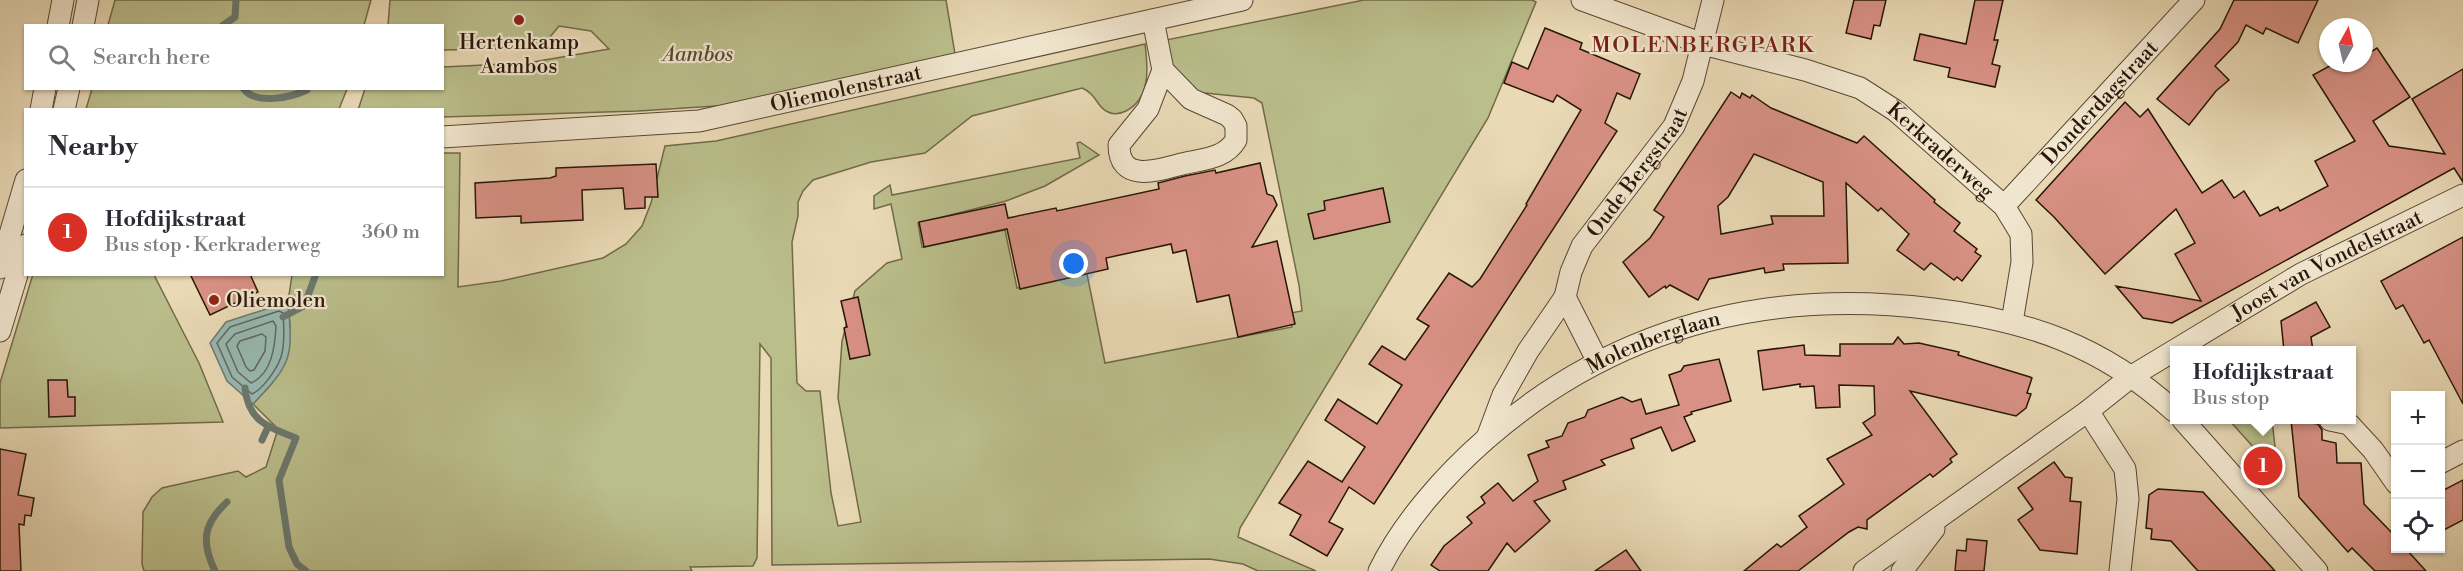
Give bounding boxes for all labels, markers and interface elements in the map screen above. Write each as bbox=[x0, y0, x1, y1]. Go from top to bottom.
marker: Hertenkamp Aambos bbox=[512, 13, 526, 27]
north arrow bbox=[2319, 18, 2373, 72]
search box bbox=[24, 24, 444, 90]
place label: Hertenkamp Aambos bbox=[459, 30, 579, 80]
district label: MOLENBERGPARK bbox=[1591, 32, 1815, 59]
street label: Donderdagstraat bbox=[2036, 35, 2165, 171]
icon: search bbox=[45, 41, 78, 74]
park label: Aambos bbox=[661, 42, 733, 68]
text: Search here bbox=[93, 44, 210, 71]
street label: Oliemolenstraat bbox=[768, 60, 925, 119]
street label: Kerkraderweg bbox=[1881, 97, 1999, 205]
street label: Oude Bergstraat bbox=[1581, 104, 1694, 243]
text: Nearby bbox=[48, 131, 138, 163]
street label: Joost van Vondelstraat bbox=[2226, 205, 2427, 327]
text: Hofdijkstraat bbox=[105, 206, 246, 233]
text: 1 bbox=[63, 220, 72, 245]
text: 360 m bbox=[362, 220, 420, 245]
text: Bus stop · Kerkraderweg bbox=[105, 233, 321, 258]
your location bbox=[1059, 249, 1088, 278]
place label: Oliemolen bbox=[226, 288, 326, 314]
marker: Oliemolen bbox=[207, 293, 221, 307]
street label: Molenberglaan bbox=[1582, 306, 1724, 380]
popup bbox=[2170, 346, 2356, 424]
text: Hofdijkstraat bbox=[2193, 359, 2333, 386]
text: Bus stop bbox=[2193, 386, 2270, 411]
map controls bbox=[2391, 391, 2445, 553]
button: + bbox=[2391, 391, 2445, 445]
pin: 1 bbox=[2244, 444, 2282, 488]
button: − bbox=[2391, 445, 2445, 499]
button: locate bbox=[2391, 499, 2445, 553]

